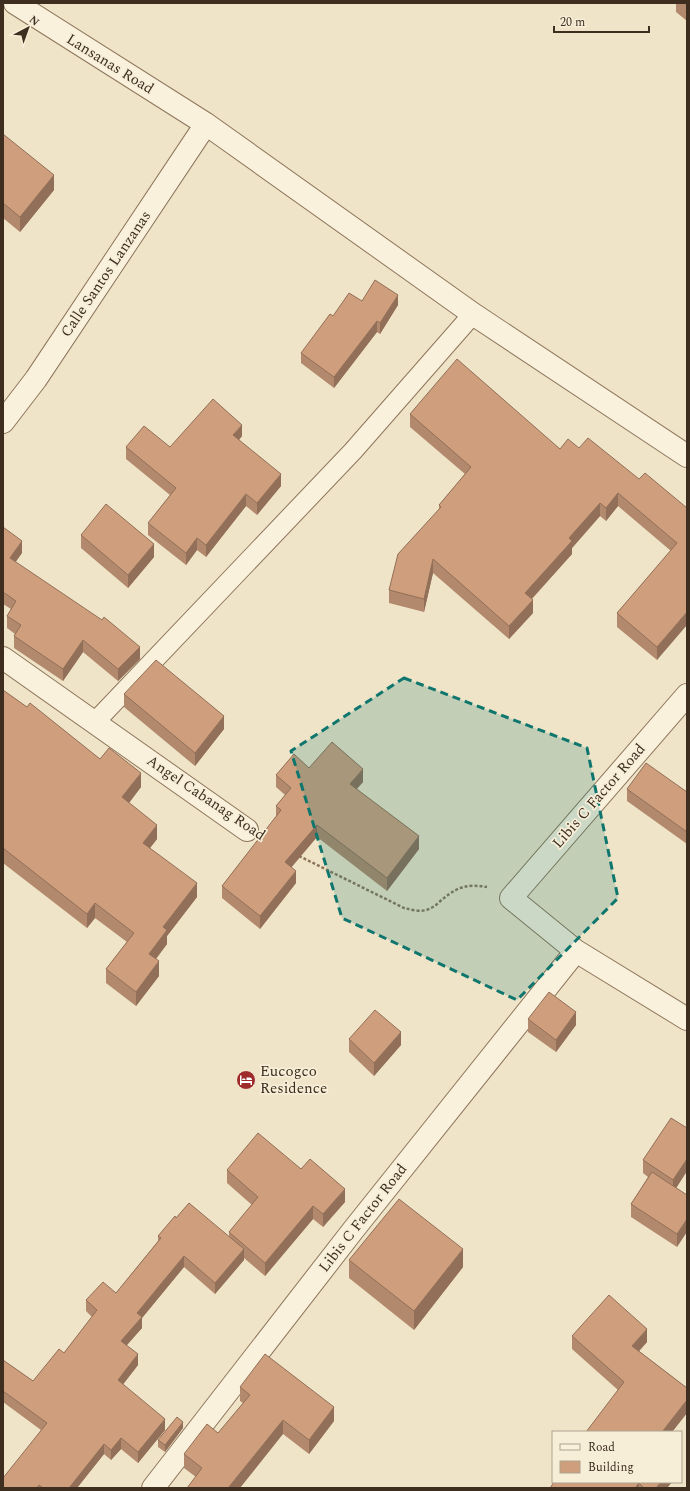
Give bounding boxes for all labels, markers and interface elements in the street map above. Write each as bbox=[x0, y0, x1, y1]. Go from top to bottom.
north arrow bbox=[8, 8, 48, 48]
scale bar bbox=[554, 8, 649, 34]
text: N bbox=[25, 11, 43, 30]
text: 20 m bbox=[560, 13, 585, 32]
street label: Lansanas Road bbox=[62, 28, 158, 100]
street label: Calle Santos Lanzanas bbox=[55, 206, 157, 342]
street label: Libis C Factor Road bbox=[547, 738, 651, 854]
street label: Angel Cabanag Road bbox=[142, 750, 270, 846]
place label: Eucogco Residence bbox=[260, 1060, 327, 1100]
hotel icon: Eucogco Residence bbox=[235, 1069, 257, 1091]
street label: Libis C Factor Road bbox=[313, 1159, 413, 1277]
legend bbox=[552, 1431, 682, 1483]
text: Road bbox=[588, 1438, 615, 1457]
text: Building bbox=[588, 1458, 634, 1477]

